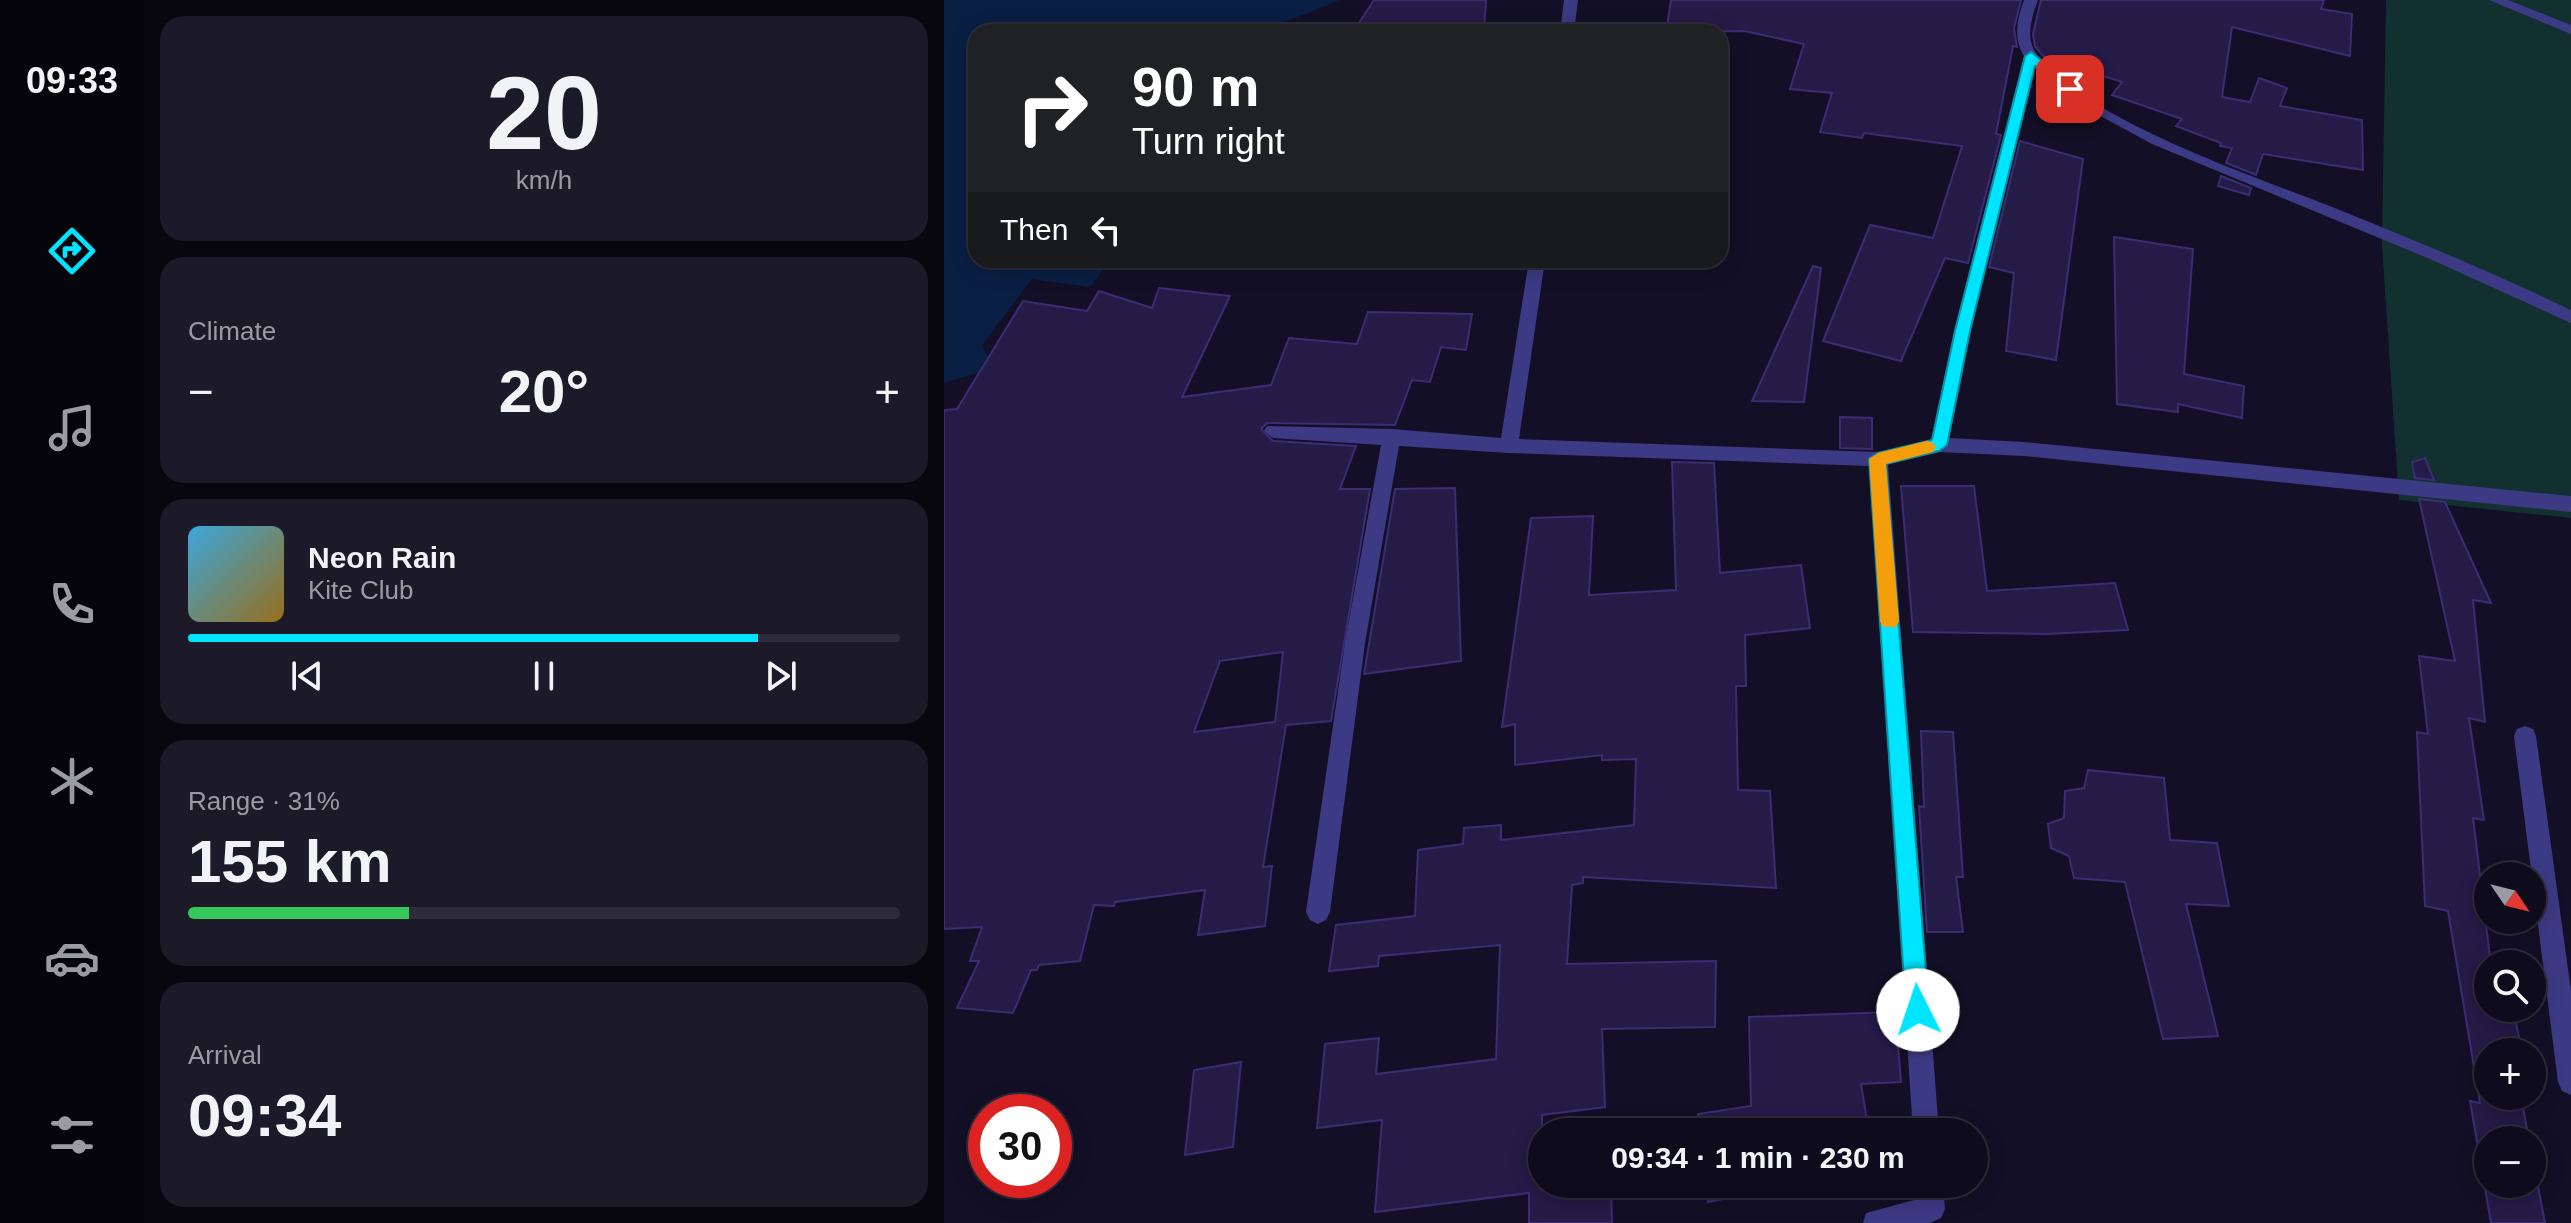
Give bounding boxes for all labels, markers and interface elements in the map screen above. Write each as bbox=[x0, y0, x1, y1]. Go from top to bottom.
text: 20 bbox=[486, 55, 602, 171]
text: 90 m bbox=[1132, 55, 1260, 118]
pin bbox=[2036, 55, 2104, 123]
icon: right bbox=[1000, 56, 1104, 160]
text: 09:33 bbox=[26, 60, 118, 101]
icon: arrive bbox=[2048, 67, 2092, 111]
text: Turn right bbox=[1132, 121, 1285, 162]
text: km/h bbox=[516, 165, 572, 195]
icon: left bbox=[1084, 208, 1128, 252]
text: Then bbox=[1000, 213, 1068, 246]
icon: directions bbox=[44, 223, 100, 279]
text: Climate bbox=[188, 316, 276, 346]
text: 20° bbox=[499, 358, 589, 425]
text: − bbox=[188, 367, 214, 416]
text: + bbox=[874, 367, 900, 416]
icon: music bbox=[44, 400, 100, 456]
text: Neon Rain bbox=[308, 541, 456, 574]
text: Kite Club bbox=[308, 575, 414, 605]
icon: phone bbox=[44, 576, 100, 632]
icon: previous bbox=[285, 654, 329, 698]
icon: pause bbox=[522, 654, 566, 698]
icon: next bbox=[759, 654, 803, 698]
icon: climate bbox=[44, 753, 100, 809]
text: Range · 31% bbox=[188, 786, 340, 816]
text: 155 km bbox=[188, 828, 392, 895]
north arrow bbox=[2474, 862, 2546, 934]
map controls bbox=[2474, 862, 2546, 1198]
icon: car bbox=[44, 930, 100, 986]
button: search bbox=[2474, 950, 2546, 1022]
position arrow bbox=[1876, 968, 1960, 1052]
button: + bbox=[2474, 1038, 2546, 1110]
text: Arrival bbox=[188, 1040, 262, 1070]
text: 09:34 bbox=[188, 1082, 341, 1149]
speed limit sign: 30 bbox=[968, 1094, 1072, 1198]
icon: filters bbox=[44, 1107, 100, 1163]
button: − bbox=[2474, 1126, 2546, 1198]
text: 09:34 · 1 min · 230 m bbox=[1611, 1141, 1905, 1174]

